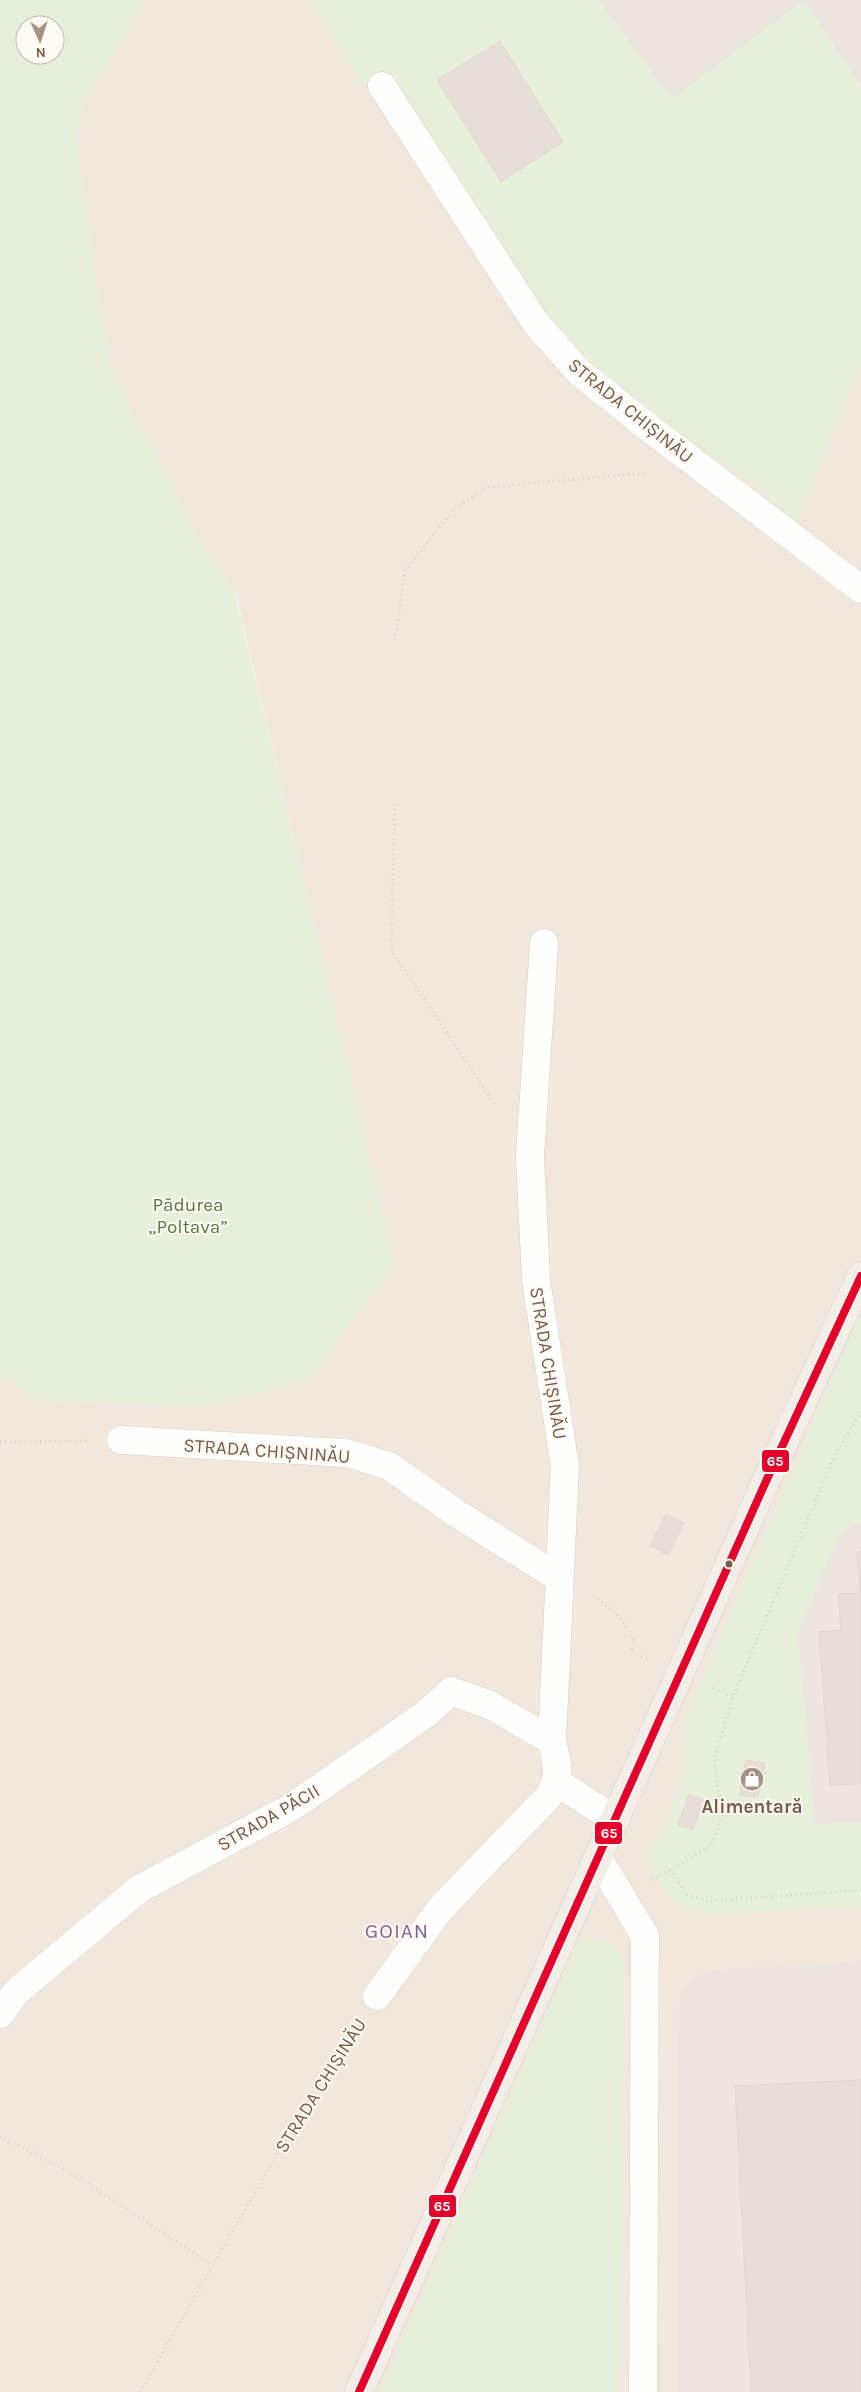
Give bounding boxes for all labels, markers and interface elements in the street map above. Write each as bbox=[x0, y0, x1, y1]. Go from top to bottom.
north arrow bbox=[15, 15, 65, 65]
text: N bbox=[35, 44, 46, 61]
street label: STRADA CHIȘINĂU bbox=[563, 354, 697, 468]
park label: Pădurea „Poltava” bbox=[148, 1194, 228, 1238]
street label: STRADA CHIȘINĂU bbox=[525, 1285, 571, 1441]
street label: STRADA CHIȘNINĂU bbox=[183, 1434, 351, 1468]
line badge: 65 bbox=[761, 1449, 790, 1473]
text: 65 bbox=[767, 1453, 783, 1470]
unlabelled marker bbox=[724, 1559, 734, 1569]
shop icon: Alimentară bbox=[739, 1766, 765, 1792]
street label: STRADA PĂCII bbox=[213, 1780, 324, 1856]
place label: Alimentară bbox=[701, 1796, 803, 1818]
line badge: 65 bbox=[594, 1821, 623, 1845]
text: 65 bbox=[601, 1825, 617, 1842]
district label: GOIAN bbox=[365, 1919, 429, 1943]
street label: STRADA CHIȘINĂU bbox=[271, 2014, 371, 2157]
line badge: 65 bbox=[428, 2194, 457, 2218]
text: 65 bbox=[434, 2198, 450, 2215]

